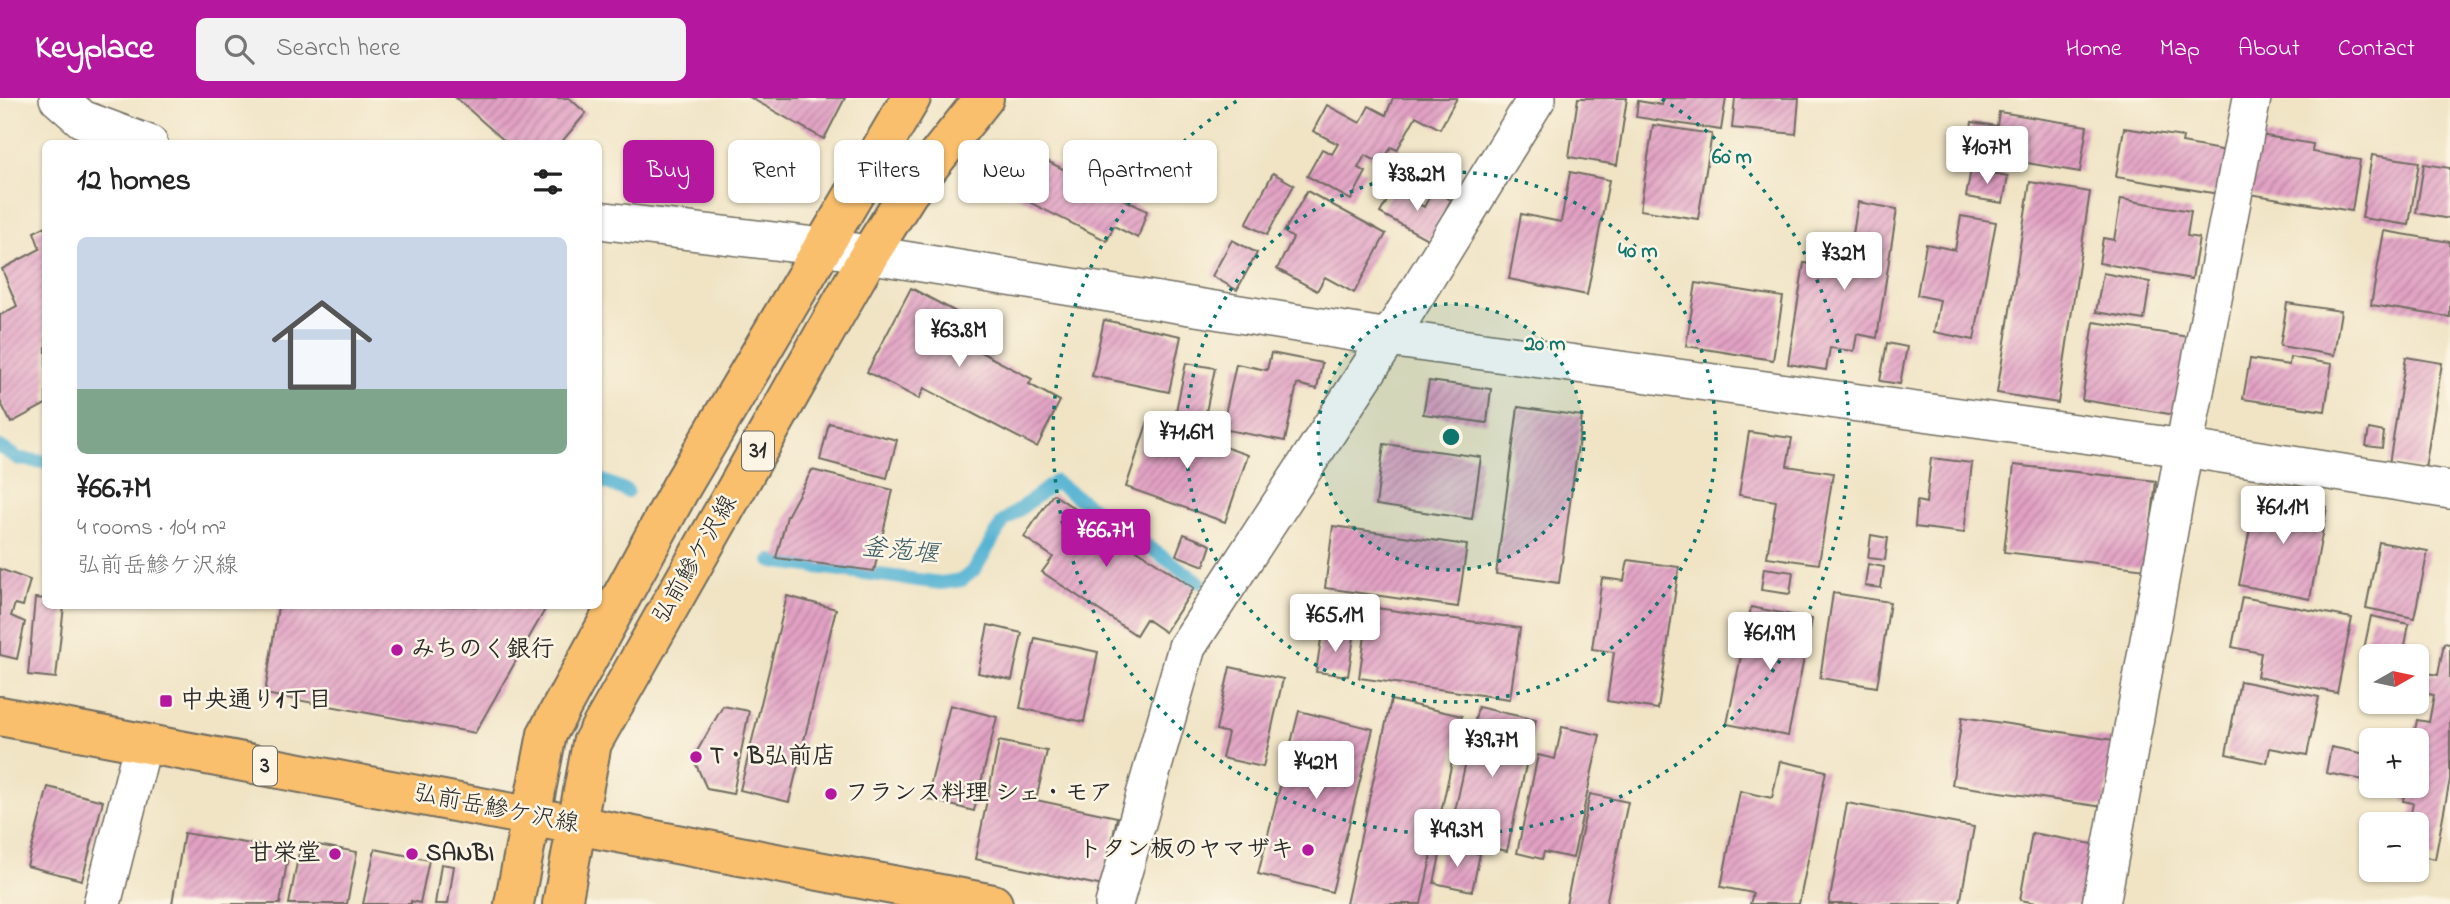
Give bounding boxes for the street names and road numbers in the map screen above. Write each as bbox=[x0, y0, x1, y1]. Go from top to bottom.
road number: 31 bbox=[742, 432, 774, 470]
street label: 弘前鰺ケ沢線 bbox=[645, 489, 747, 631]
road number: 3 bbox=[253, 746, 277, 786]
street label: 弘前岳鰺ケ沢線 bbox=[410, 777, 582, 843]

